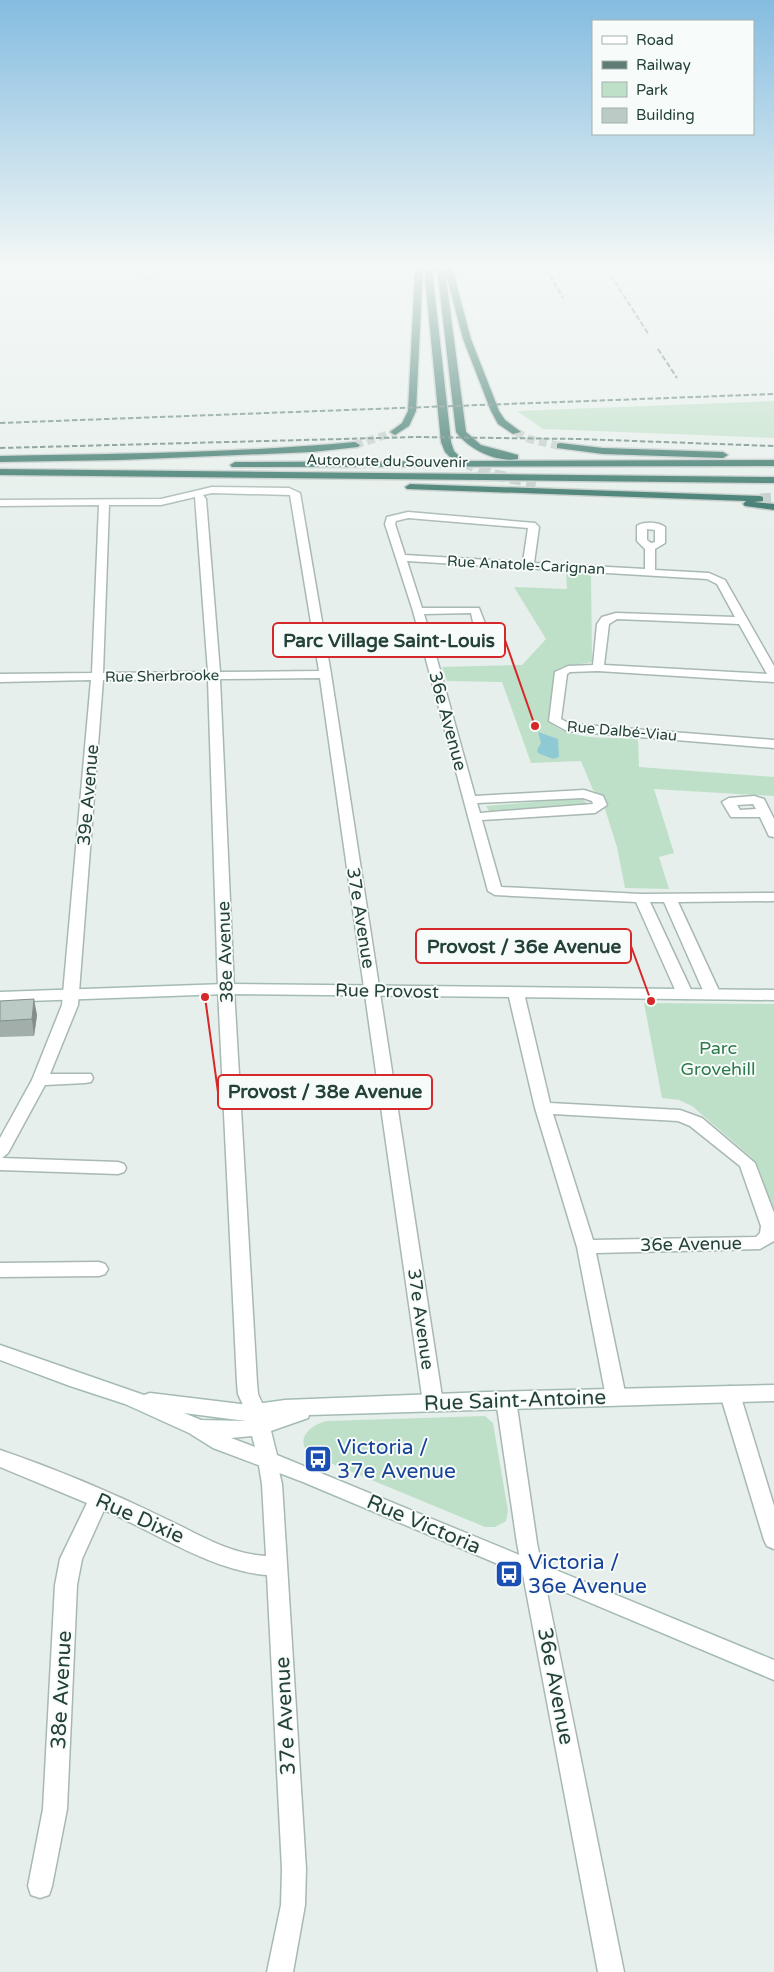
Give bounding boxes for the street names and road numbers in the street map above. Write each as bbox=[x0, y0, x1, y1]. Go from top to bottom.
street label: Autoroute du Souvenir bbox=[306, 451, 468, 471]
street label: Rue Anatole-Carignan bbox=[446, 552, 606, 578]
street label: Rue Sherbrooke bbox=[105, 666, 219, 686]
street label: 36e Avenue bbox=[424, 669, 472, 773]
street label: Rue Dalbé-Viau bbox=[566, 717, 678, 745]
street label: 39e Avenue bbox=[73, 743, 103, 847]
street label: 37e Avenue bbox=[342, 866, 380, 970]
street label: 38e Avenue bbox=[212, 901, 238, 1003]
street label: Rue Provost bbox=[335, 979, 439, 1003]
street label: 36e Avenue bbox=[640, 1232, 742, 1256]
street label: 37e Avenue bbox=[403, 1267, 439, 1371]
street label: Rue Saint-Antoine bbox=[423, 1385, 607, 1416]
street label: Rue Dixie bbox=[92, 1488, 188, 1549]
street label: Rue Victoria bbox=[363, 1489, 485, 1560]
street label: 36e Avenue bbox=[532, 1625, 579, 1747]
street label: 38e Avenue bbox=[46, 1630, 77, 1750]
street label: 37e Avenue bbox=[270, 1656, 301, 1776]

